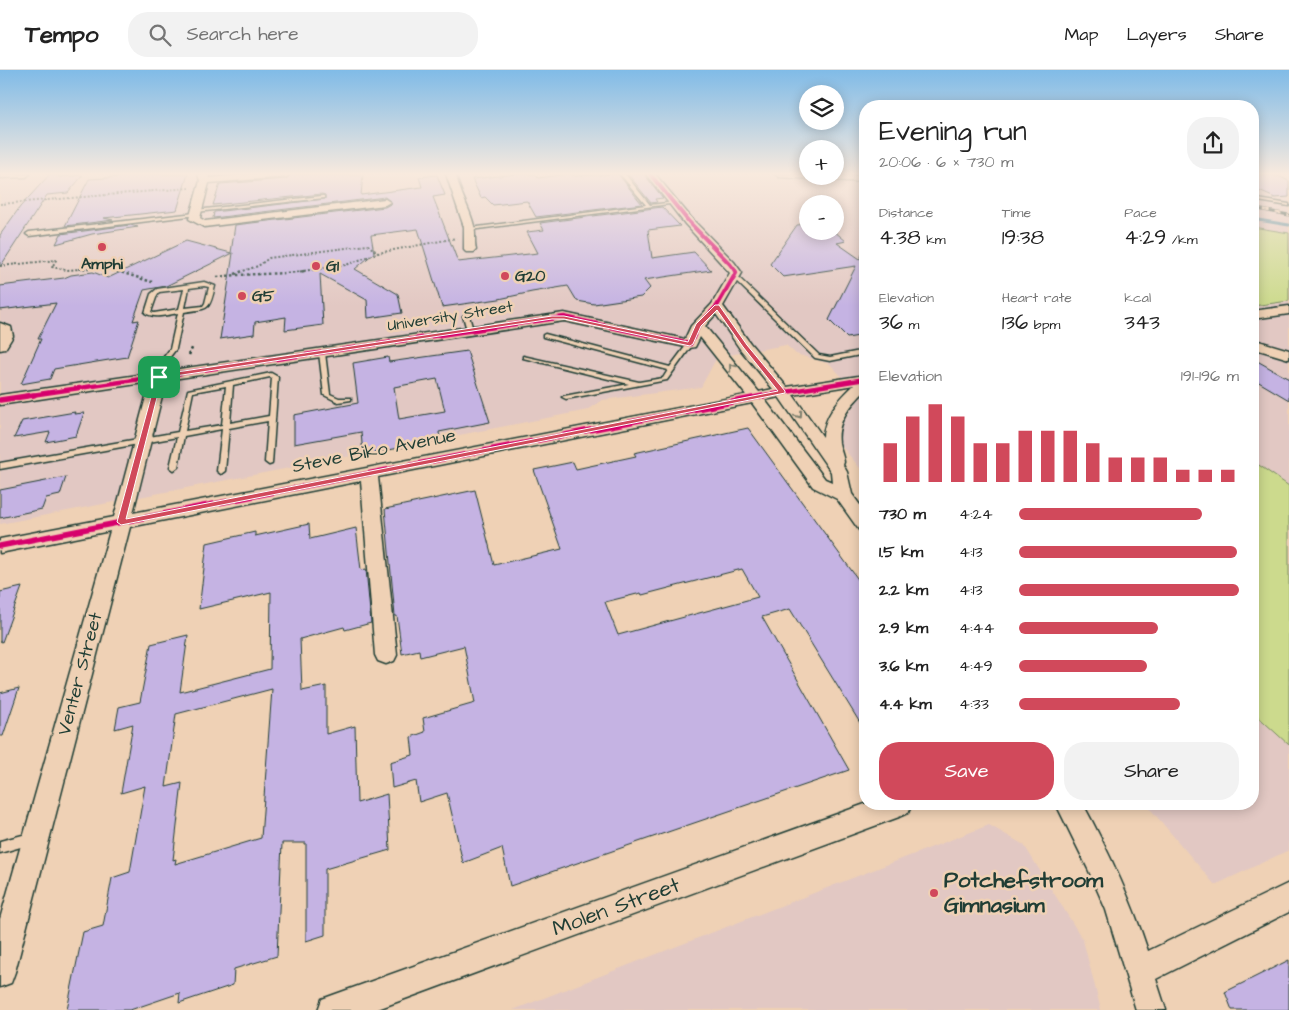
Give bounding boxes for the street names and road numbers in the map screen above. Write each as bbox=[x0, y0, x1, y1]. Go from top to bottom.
street label: University Street bbox=[386, 295, 515, 338]
street label: Steve Biko Avenue bbox=[290, 422, 458, 480]
street label: Venter Street bbox=[51, 609, 109, 739]
street label: Molen Street bbox=[548, 870, 684, 944]

